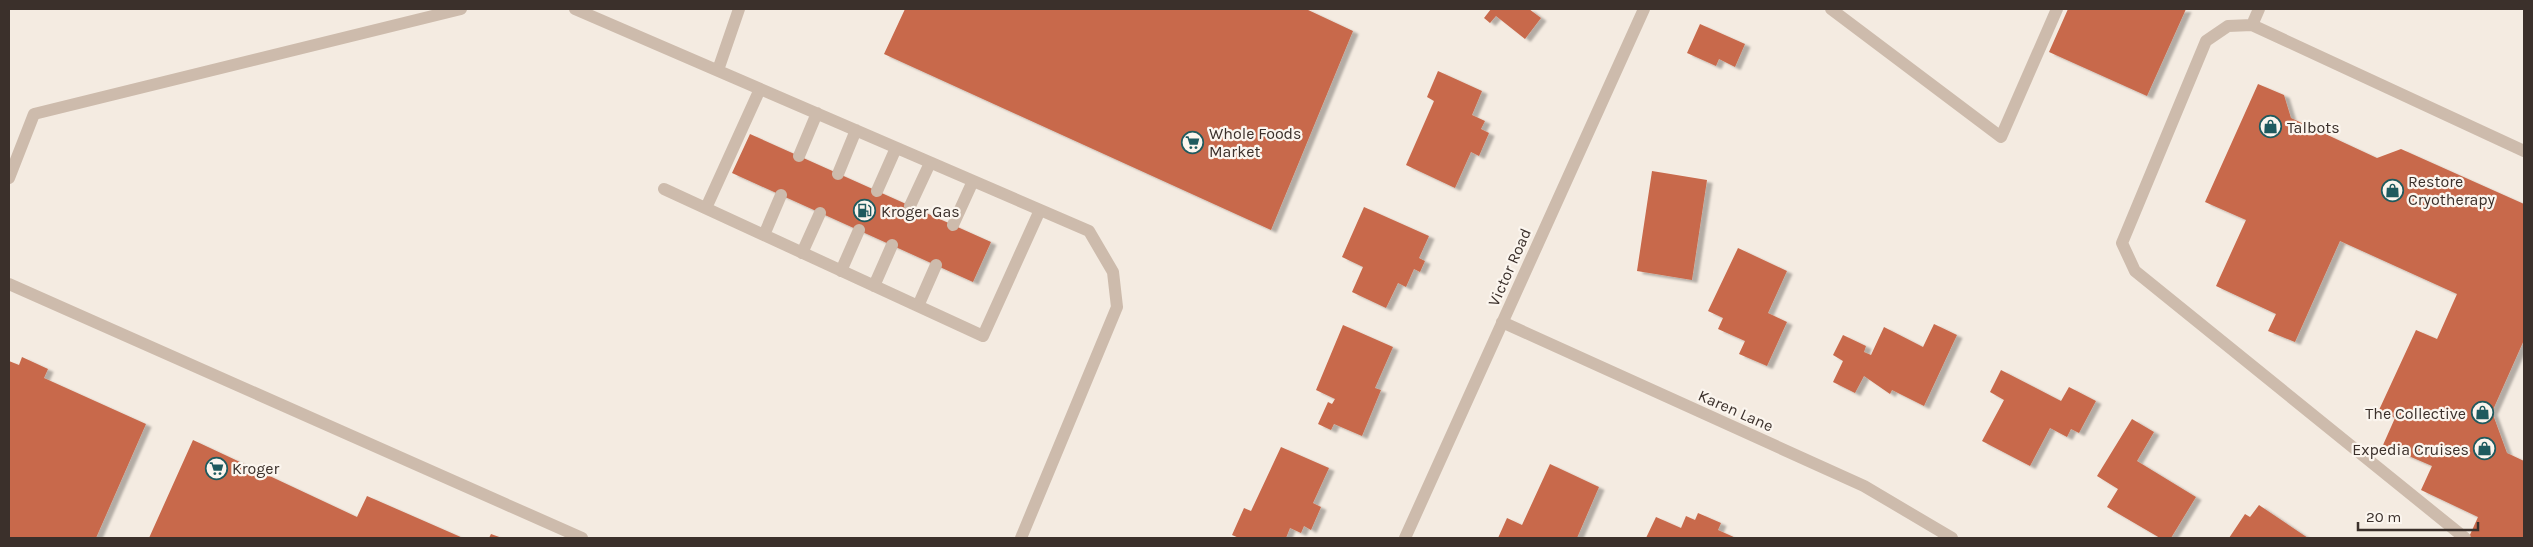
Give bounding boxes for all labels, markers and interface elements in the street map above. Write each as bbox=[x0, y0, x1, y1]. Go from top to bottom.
shop icon: Talbots bbox=[2259, 115, 2283, 139]
place label: Talbots bbox=[2287, 118, 2340, 137]
place label: Whole Foods Market bbox=[1209, 124, 1302, 161]
supermarket icon: Whole Foods Market bbox=[1181, 130, 1205, 154]
place label: Restore Cryotherapy bbox=[2408, 172, 2496, 209]
shop icon: Restore Cryotherapy bbox=[2380, 178, 2404, 202]
fuel station icon: Kroger Gas bbox=[853, 199, 877, 223]
place label: Kroger Gas bbox=[881, 202, 960, 221]
street label: Victor Road bbox=[1484, 225, 1535, 309]
street label: Karen Lane bbox=[1695, 385, 1776, 435]
shop icon: The Collective bbox=[2470, 401, 2494, 425]
place label: The Collective bbox=[2365, 404, 2466, 423]
shop icon: Expedia Cruises bbox=[2473, 437, 2497, 461]
place label: Expedia Cruises bbox=[2352, 440, 2469, 459]
supermarket icon: Kroger bbox=[204, 456, 228, 480]
place label: Kroger bbox=[232, 459, 279, 478]
scale bar bbox=[2358, 500, 2478, 532]
text: 20 m bbox=[2366, 508, 2401, 526]

